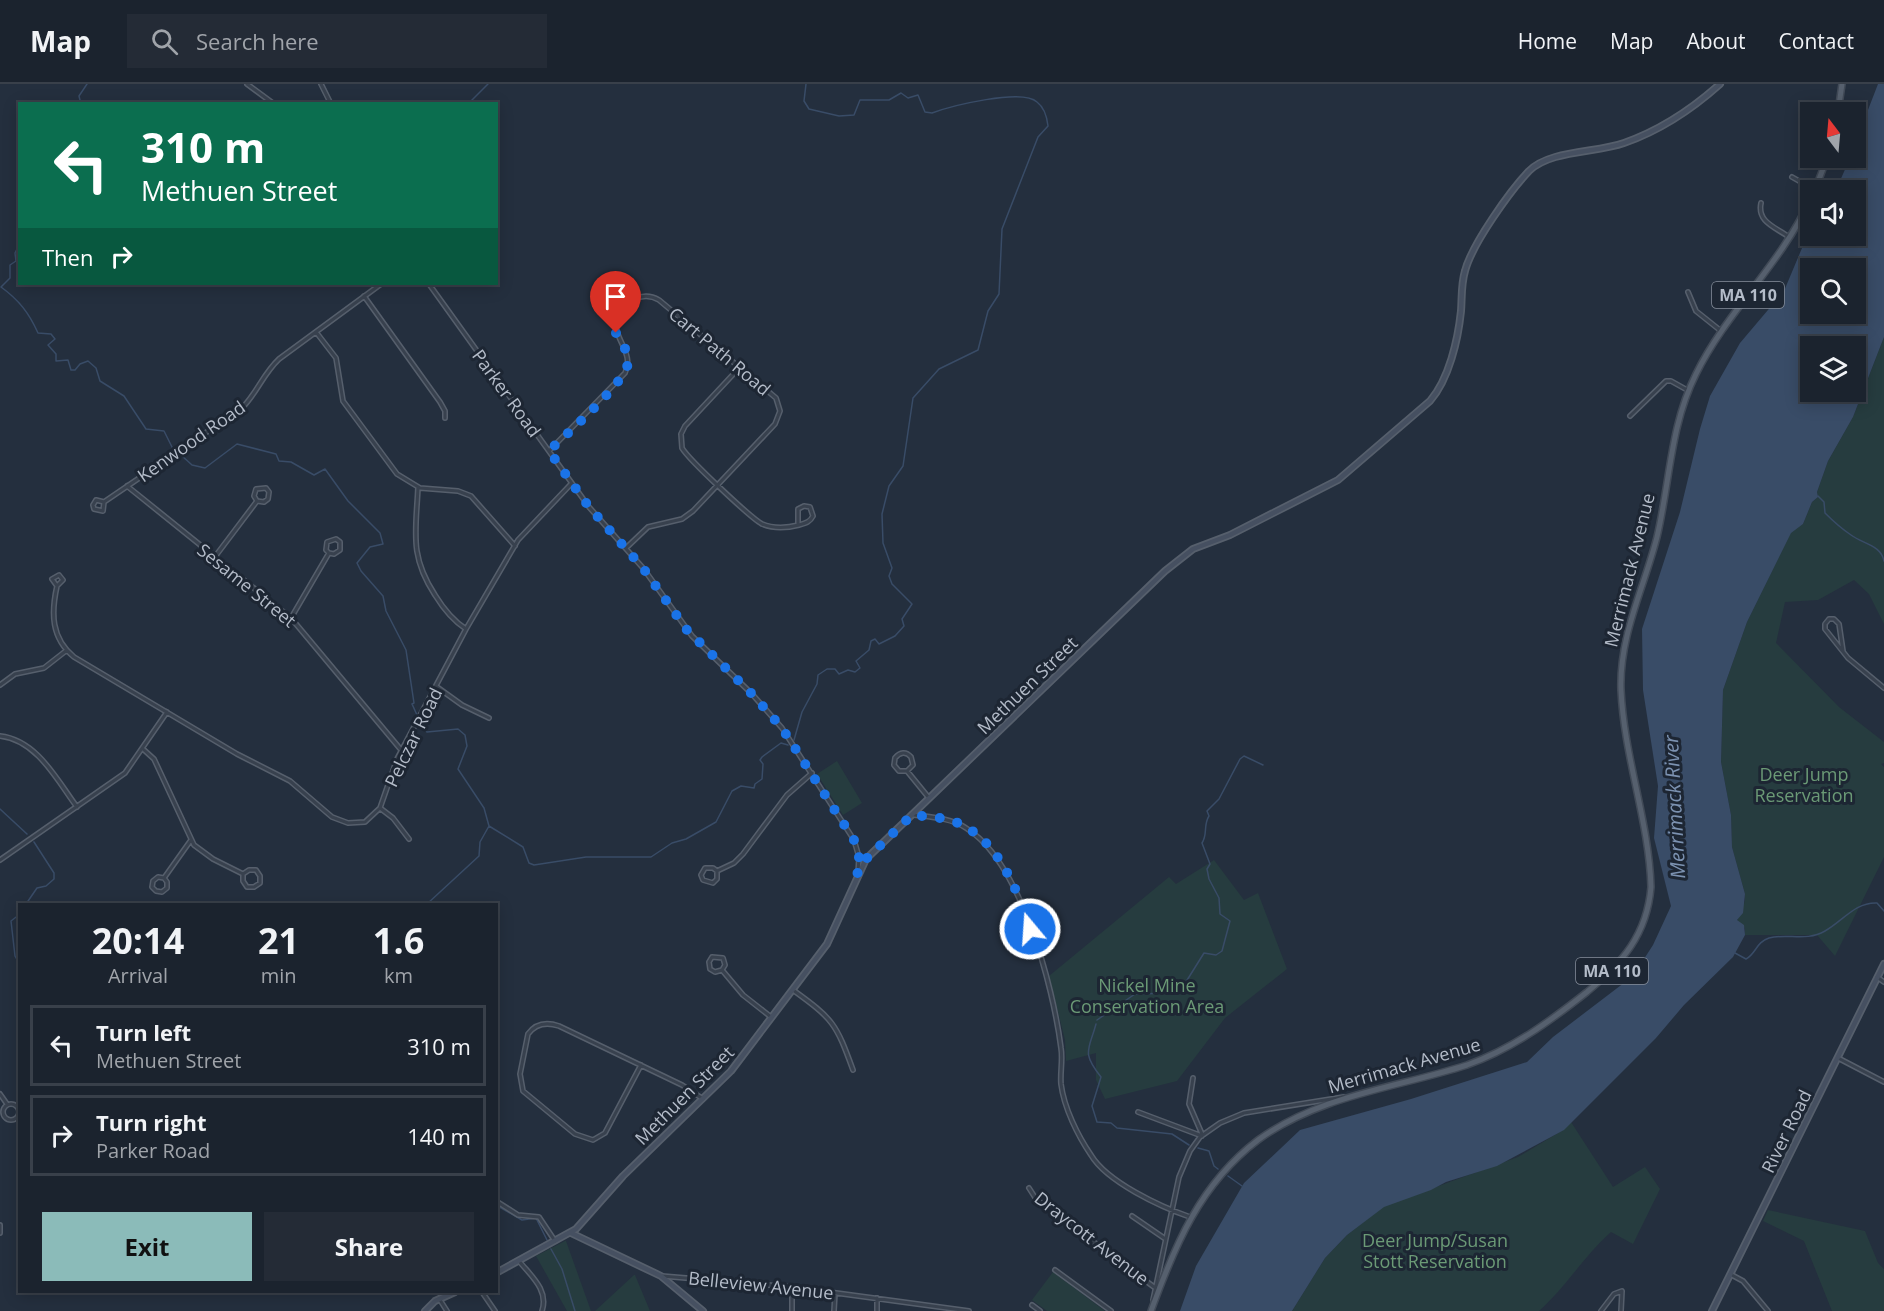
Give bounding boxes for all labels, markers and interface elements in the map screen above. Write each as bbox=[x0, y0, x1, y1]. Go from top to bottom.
search box bbox=[127, 14, 547, 68]
text: Map bbox=[30, 22, 91, 60]
icon: search bbox=[148, 25, 181, 58]
text: Search here bbox=[196, 26, 319, 56]
text: Home bbox=[1518, 27, 1577, 55]
text: Map bbox=[1610, 27, 1653, 55]
text: About bbox=[1686, 27, 1746, 55]
text: Contact bbox=[1779, 27, 1854, 55]
north arrow bbox=[1800, 102, 1866, 168]
map controls bbox=[1800, 102, 1866, 402]
text: 310 m bbox=[141, 118, 265, 175]
icon: left bbox=[42, 126, 120, 204]
text: Methuen Street bbox=[141, 172, 337, 209]
button: sound bbox=[1800, 180, 1866, 246]
icon: right bbox=[105, 240, 138, 273]
text: Then bbox=[42, 242, 93, 272]
button: search bbox=[1800, 258, 1866, 324]
pin bbox=[590, 271, 641, 333]
icon: arrive bbox=[599, 280, 632, 313]
road number: MA 110 bbox=[1712, 282, 1784, 308]
street label: Cart Path Road bbox=[664, 301, 776, 401]
button: layers bbox=[1800, 336, 1866, 402]
street label: Parker Road bbox=[467, 344, 547, 442]
street label: Kenwood Road bbox=[132, 395, 250, 487]
street label: Merrimack Avenue bbox=[1598, 491, 1660, 649]
street label: Sesame Street bbox=[193, 538, 301, 632]
street label: Methuen Street bbox=[972, 631, 1082, 739]
street label: Pelczar Road bbox=[379, 683, 447, 791]
water label: Merrimack River bbox=[1657, 733, 1691, 880]
park label: Deer Jump Reservation bbox=[1754, 762, 1854, 807]
position arrow bbox=[998, 897, 1062, 961]
text: 20:14 bbox=[92, 916, 184, 965]
text: 21 bbox=[258, 916, 299, 965]
text: 1.6 bbox=[373, 916, 424, 965]
road number: MA 110 bbox=[1576, 958, 1648, 984]
text: Arrival bbox=[108, 962, 168, 989]
text: min bbox=[261, 962, 296, 989]
text: km bbox=[384, 962, 413, 989]
park label: Nickel Mine Conservation Area bbox=[1070, 973, 1224, 1018]
text: Turn left bbox=[96, 1017, 191, 1047]
icon: left bbox=[45, 1029, 78, 1062]
text: 310 m bbox=[407, 1031, 471, 1061]
street label: Merrimack Avenue bbox=[1325, 1032, 1483, 1098]
street label: Methuen Street bbox=[629, 1040, 739, 1150]
text: Methuen Street bbox=[96, 1047, 241, 1074]
street label: River Road bbox=[1756, 1085, 1816, 1177]
text: Turn right bbox=[96, 1107, 207, 1137]
icon: right bbox=[45, 1119, 78, 1152]
text: 140 m bbox=[407, 1121, 471, 1151]
text: Parker Road bbox=[96, 1137, 210, 1164]
street label: Draycott Avenue bbox=[1030, 1186, 1154, 1290]
button: Exit bbox=[42, 1212, 252, 1281]
button: Share bbox=[264, 1212, 474, 1281]
park label: Deer Jump/Susan Stott Reservation bbox=[1362, 1228, 1508, 1273]
street label: Belleview Avenue bbox=[687, 1265, 835, 1305]

